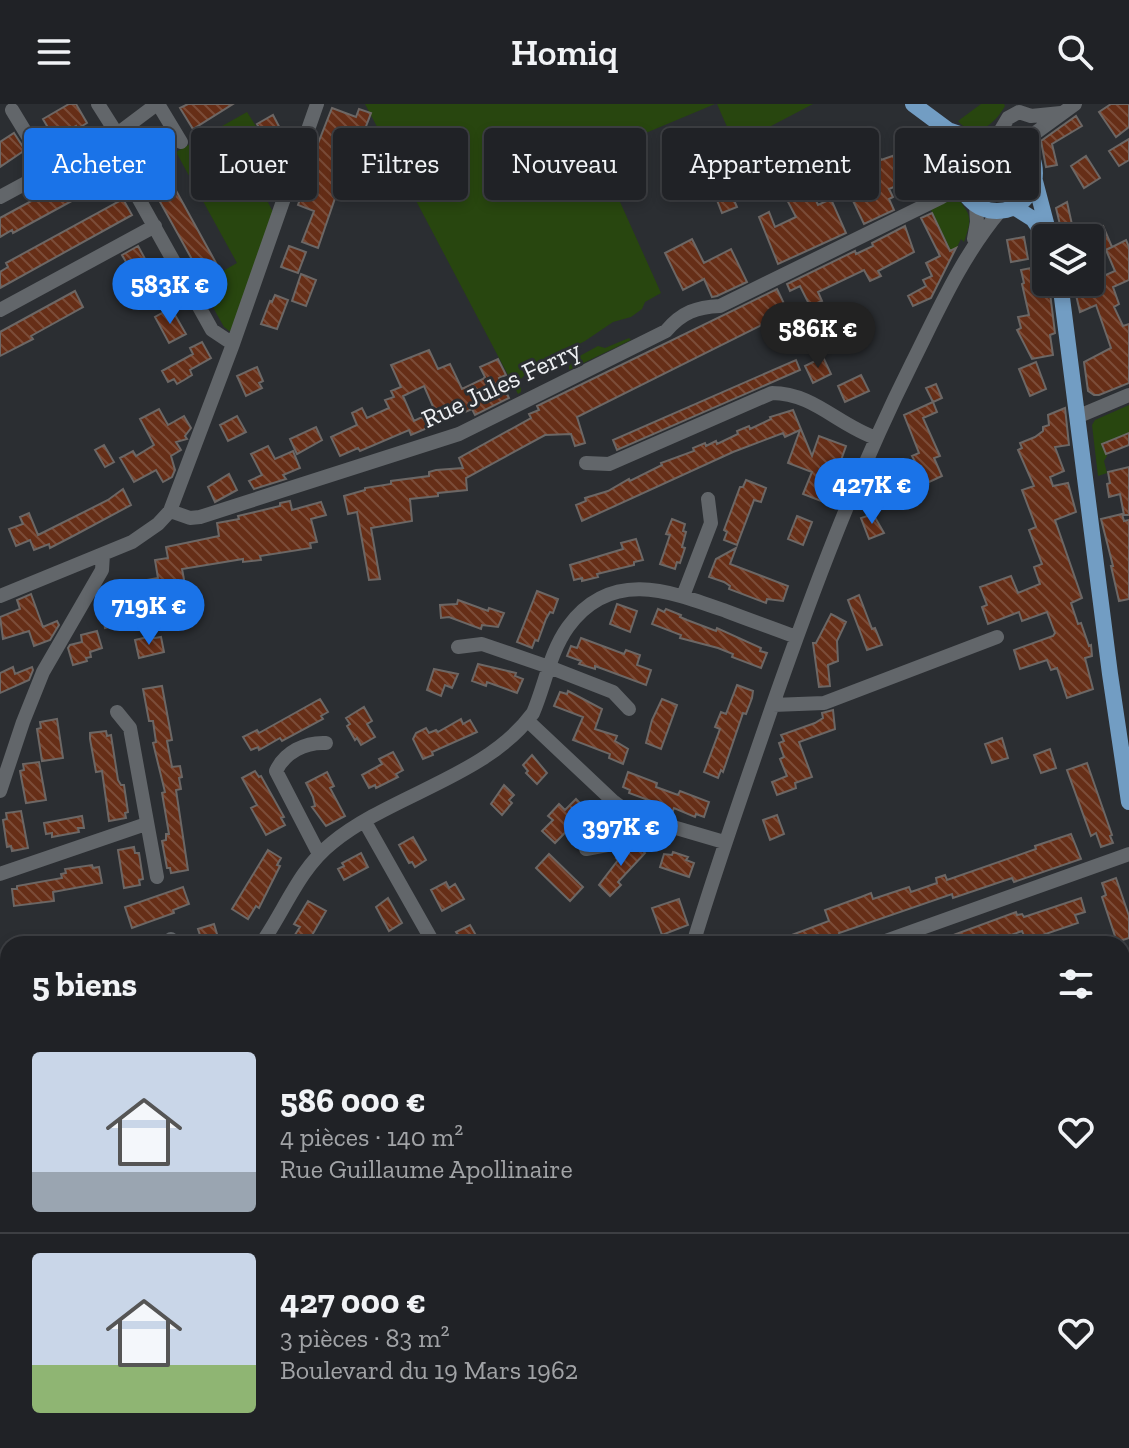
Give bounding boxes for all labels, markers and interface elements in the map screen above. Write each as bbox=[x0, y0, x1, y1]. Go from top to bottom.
icon: menu bbox=[32, 30, 76, 74]
icon: search bbox=[1053, 30, 1097, 74]
text: Homiq bbox=[511, 31, 618, 74]
chip: Acheter bbox=[24, 128, 175, 200]
chip: Louer bbox=[191, 128, 317, 200]
chip: Filtres bbox=[333, 128, 468, 200]
chip: Nouveau bbox=[484, 128, 646, 200]
chip: Appartement bbox=[662, 128, 879, 200]
chip: Maison bbox=[895, 128, 1039, 200]
map controls bbox=[1032, 224, 1104, 296]
button: layers bbox=[1032, 224, 1104, 296]
pin: 583K € bbox=[105, 258, 235, 326]
text: 583K € bbox=[130, 268, 210, 300]
pin: 586K € bbox=[753, 302, 883, 370]
text: 586K € bbox=[778, 312, 858, 344]
street label: Rue Jules Ferry bbox=[416, 333, 586, 435]
pin: 427K € bbox=[807, 458, 937, 526]
text: 427K € bbox=[832, 468, 912, 500]
pin: 719K € bbox=[84, 579, 214, 647]
text: 719K € bbox=[111, 589, 187, 621]
pin: 397K € bbox=[556, 800, 686, 868]
text: 397K € bbox=[582, 810, 660, 842]
icon: filters bbox=[1054, 962, 1098, 1006]
text: 5 biens bbox=[32, 964, 137, 1005]
text: 586 000 € bbox=[280, 1080, 426, 1121]
icon: home bbox=[96, 1084, 192, 1180]
icon: heart bbox=[1054, 1110, 1098, 1154]
text: 4 pièces · 140 m² bbox=[280, 1121, 463, 1153]
text: Rue Guillaume Apollinaire bbox=[280, 1153, 573, 1185]
text: 427 000 € bbox=[280, 1281, 426, 1322]
icon: home bbox=[96, 1285, 192, 1381]
icon: heart bbox=[1054, 1311, 1098, 1355]
text: 3 pièces · 83 m² bbox=[280, 1322, 450, 1354]
text: Boulevard du 19 Mars 1962 bbox=[280, 1354, 578, 1386]

